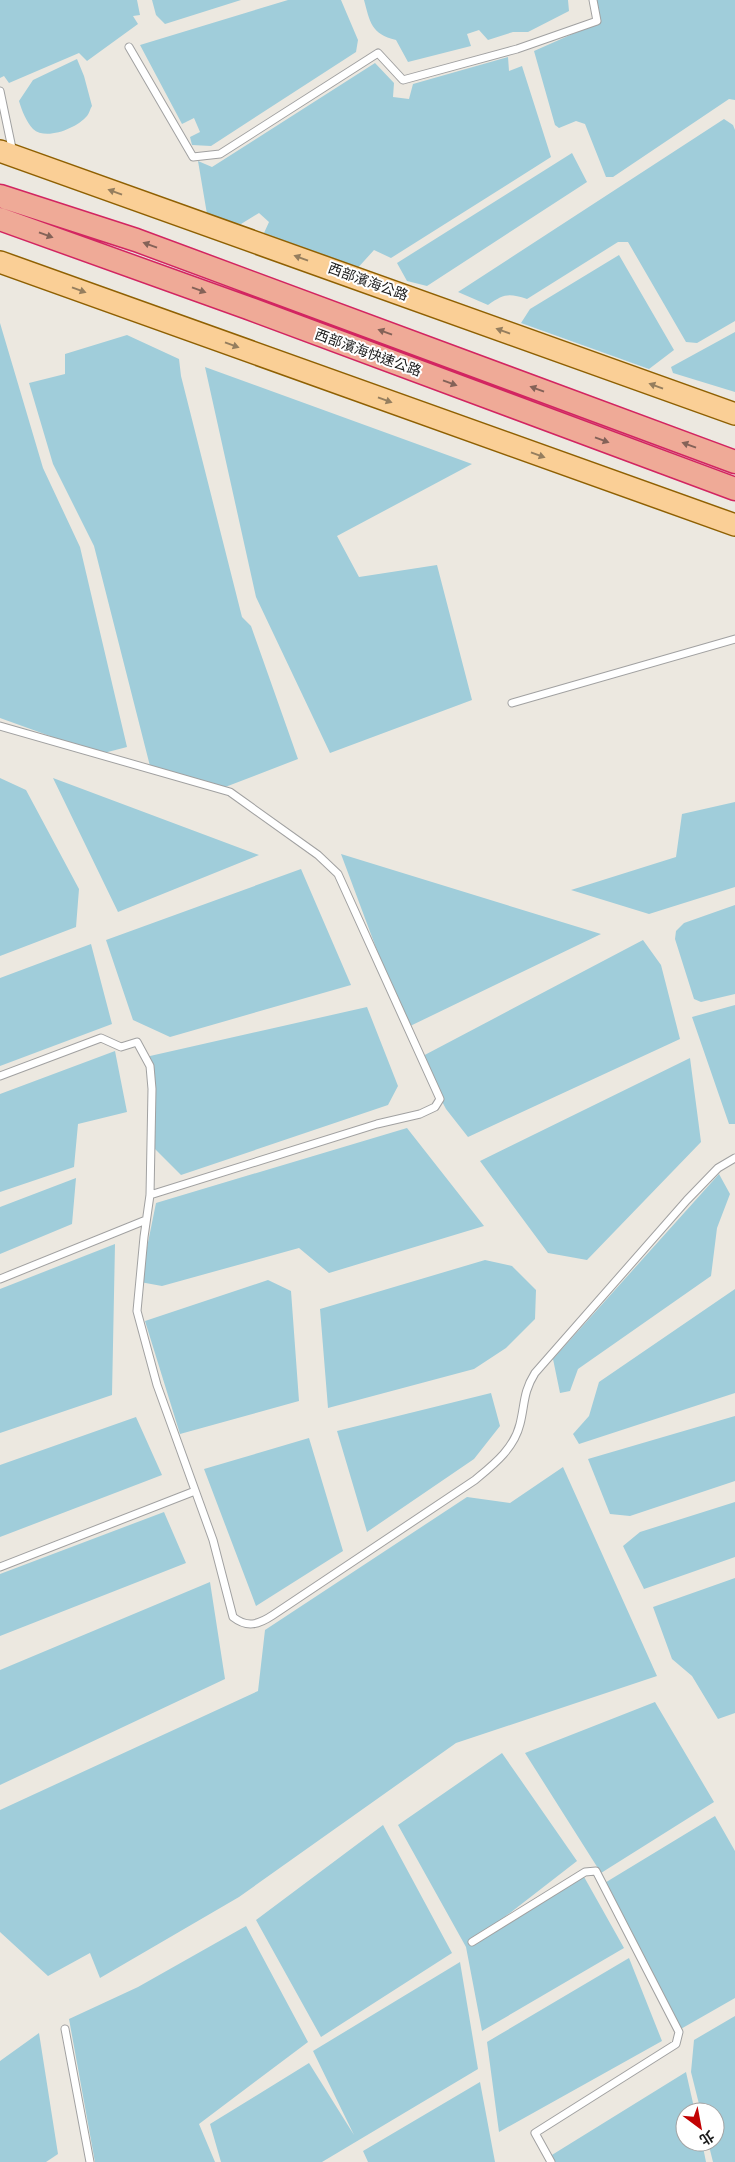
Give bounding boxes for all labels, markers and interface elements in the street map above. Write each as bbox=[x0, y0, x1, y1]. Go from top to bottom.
one-way arrow bbox=[107, 188, 122, 196]
one-way arrow bbox=[39, 231, 54, 239]
one-way arrow bbox=[142, 241, 157, 249]
one-way arrow bbox=[293, 254, 308, 262]
street label: 西部濱海公路 bbox=[326, 260, 410, 304]
one-way arrow bbox=[72, 286, 87, 294]
one-way arrow bbox=[192, 286, 207, 294]
street label: 西部濱海快速公路 bbox=[312, 326, 424, 380]
one-way arrow bbox=[496, 327, 511, 334]
one-way arrow bbox=[377, 328, 392, 335]
one-way arrow bbox=[225, 341, 240, 349]
one-way arrow bbox=[443, 379, 458, 387]
one-way arrow bbox=[648, 382, 663, 390]
one-way arrow bbox=[530, 384, 544, 392]
one-way arrow bbox=[377, 397, 392, 404]
one-way arrow bbox=[595, 436, 610, 444]
one-way arrow bbox=[681, 441, 696, 449]
one-way arrow bbox=[530, 452, 545, 459]
north arrow bbox=[675, 2102, 725, 2152]
text: 北 bbox=[696, 2127, 717, 2149]

